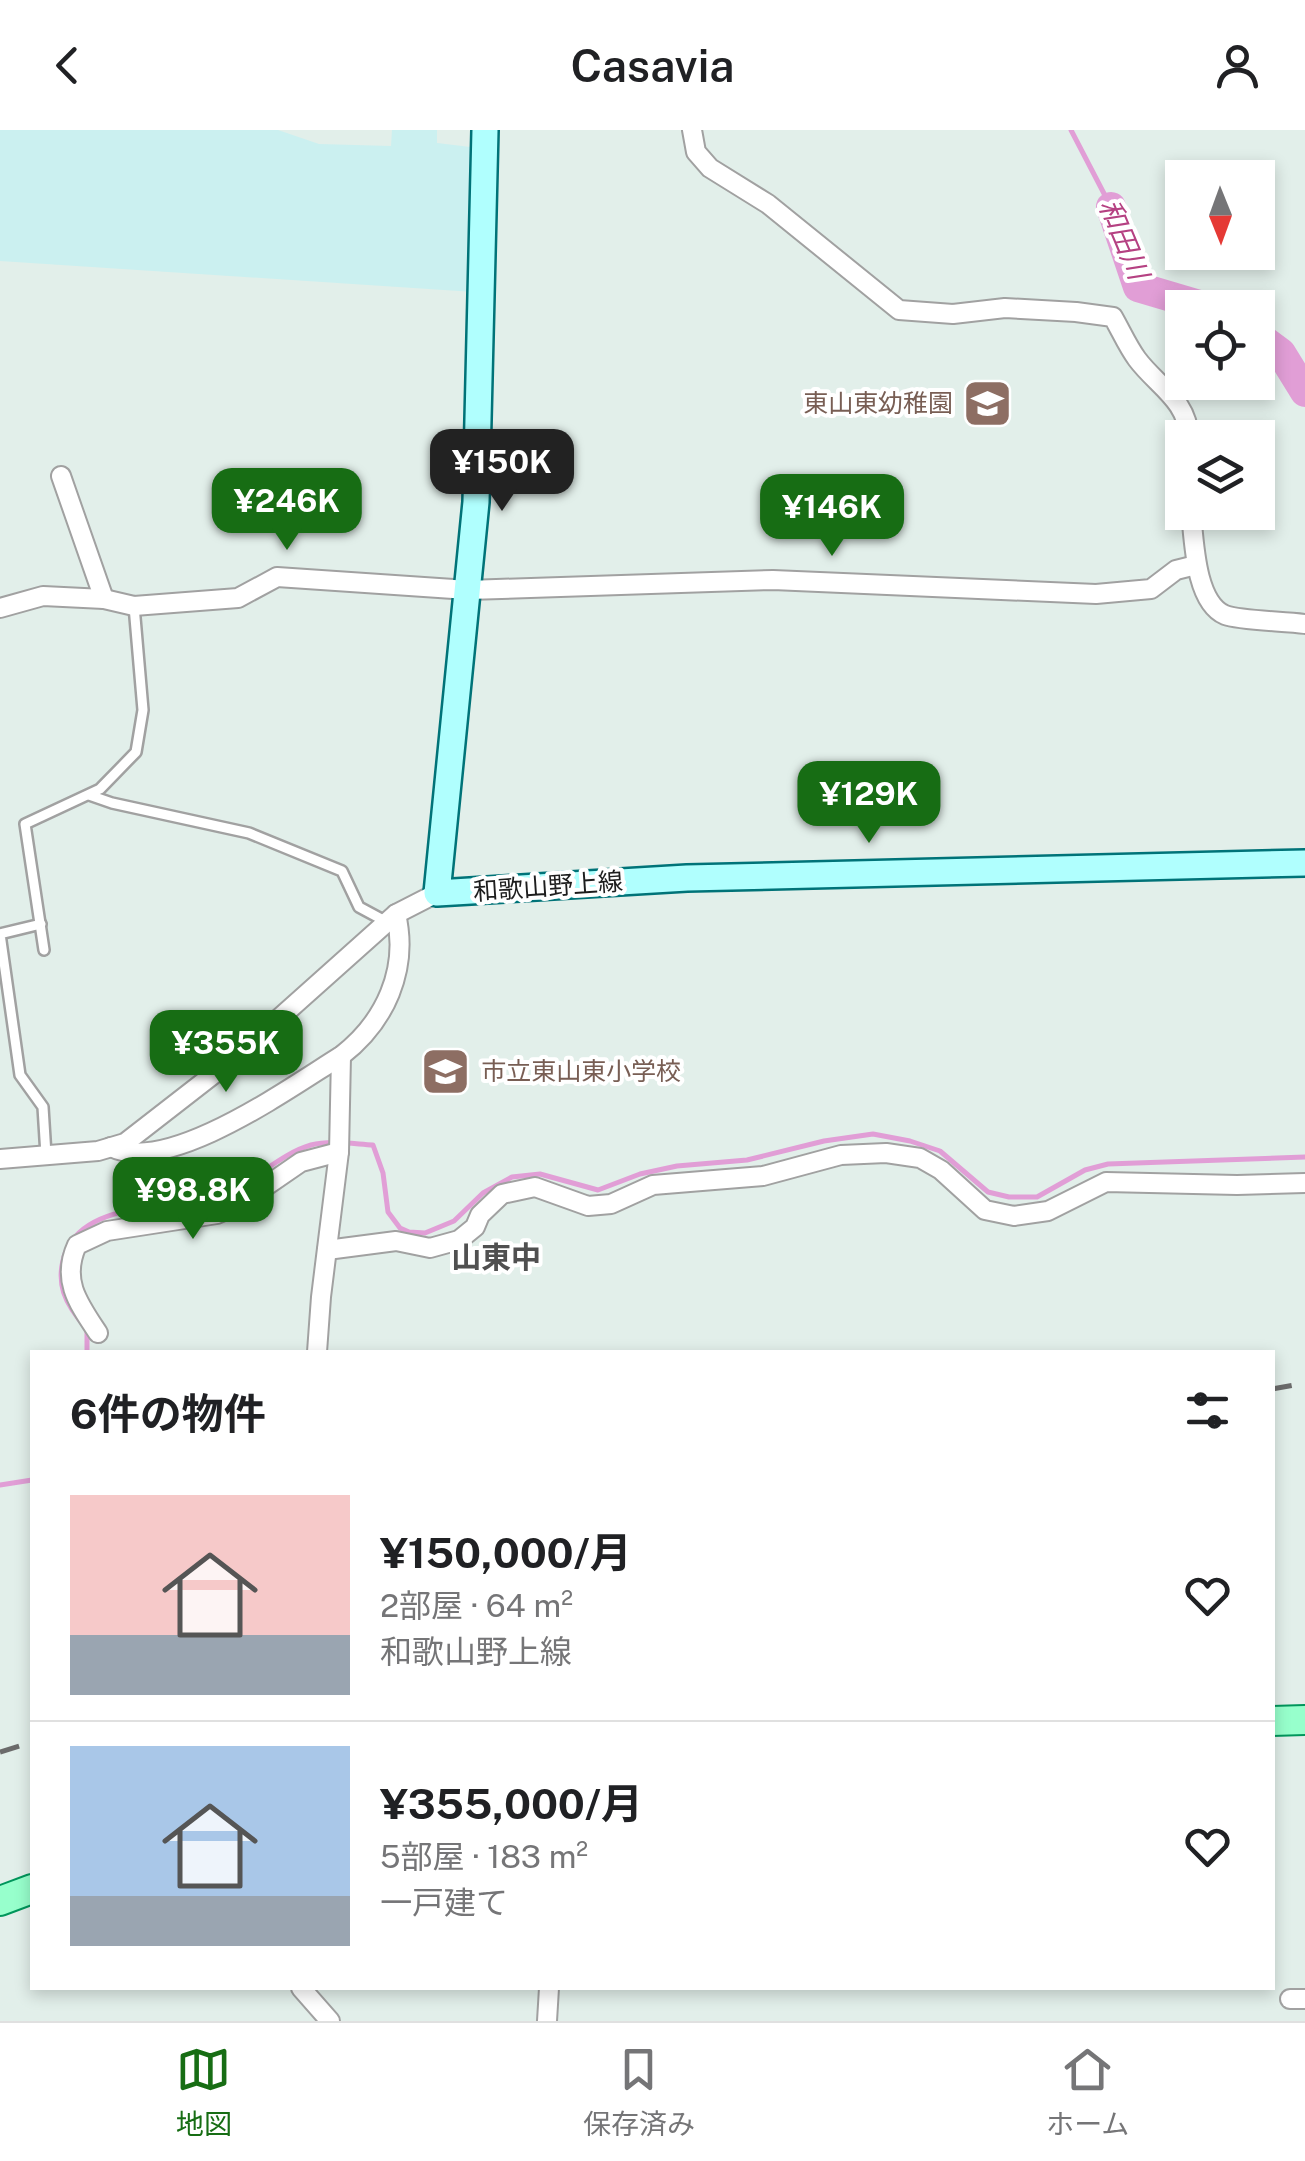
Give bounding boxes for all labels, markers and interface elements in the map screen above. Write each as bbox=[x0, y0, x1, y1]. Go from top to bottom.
icon: back bbox=[40, 38, 95, 93]
icon: person bbox=[1210, 38, 1265, 93]
text: Casavia bbox=[571, 39, 734, 92]
north arrow bbox=[1165, 160, 1275, 270]
map controls bbox=[1165, 160, 1275, 530]
water label: 和田川 bbox=[1093, 194, 1157, 287]
button: locate bbox=[1165, 290, 1275, 400]
school or university icon: 東山東幼稚園 bbox=[962, 377, 1014, 429]
place label: 東山東幼稚園 bbox=[803, 388, 953, 418]
button: layers bbox=[1165, 420, 1275, 530]
pin: ¥150K bbox=[432, 429, 572, 514]
text: ¥150K bbox=[452, 443, 552, 480]
pin: ¥246K bbox=[217, 468, 357, 553]
pin: ¥146K bbox=[762, 474, 902, 559]
text: ¥246K bbox=[234, 482, 340, 519]
text: ¥146K bbox=[782, 488, 882, 525]
pin: ¥129K bbox=[799, 761, 939, 846]
text: ¥129K bbox=[819, 775, 919, 812]
street label: 和歌山野上線 bbox=[472, 866, 624, 906]
pin: ¥355K bbox=[156, 1010, 296, 1095]
text: ¥355K bbox=[172, 1024, 280, 1061]
school or university icon: 市立東山東小学校 bbox=[420, 1045, 472, 1097]
place label: 市立東山東小学校 bbox=[481, 1056, 681, 1086]
pin: ¥98.8K bbox=[112, 1157, 274, 1242]
text: ¥98.8K bbox=[135, 1171, 251, 1208]
district label: 山東中 bbox=[451, 1239, 541, 1275]
icon: filters bbox=[1180, 1383, 1235, 1438]
text: 6件の物件 bbox=[70, 1389, 266, 1438]
text: ¥150,000/月 bbox=[380, 1528, 632, 1577]
icon: home bbox=[150, 1535, 270, 1655]
icon: heart bbox=[1180, 1568, 1235, 1623]
text: 2部屋 · 64 m² bbox=[380, 1587, 573, 1624]
text: 和歌山野上線 bbox=[380, 1633, 572, 1670]
text: ¥355,000/月 bbox=[380, 1779, 643, 1828]
icon: home bbox=[150, 1786, 270, 1906]
icon: heart bbox=[1180, 1819, 1235, 1874]
text: 5部屋 · 183 m² bbox=[380, 1838, 588, 1875]
text: 一戸建て bbox=[380, 1884, 508, 1921]
tab: 地図 bbox=[176, 2042, 232, 2142]
tab: 保存済み bbox=[583, 2042, 695, 2142]
tab: ホーム bbox=[1046, 2042, 1129, 2142]

